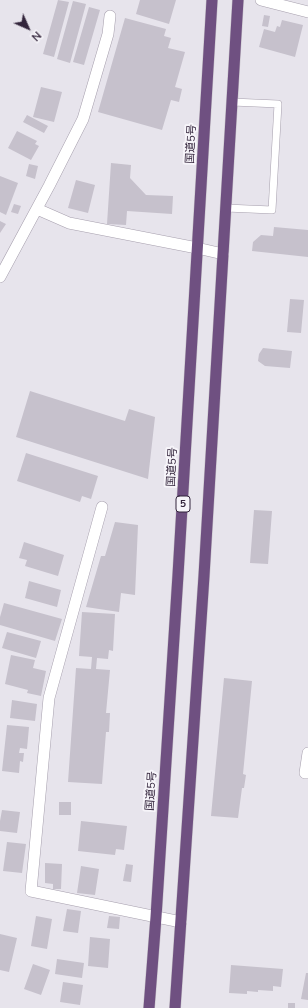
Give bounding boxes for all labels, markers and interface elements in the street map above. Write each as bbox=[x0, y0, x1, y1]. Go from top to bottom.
north arrow bbox=[8, 8, 48, 48]
text: N bbox=[29, 29, 44, 44]
street label: 国道5号 bbox=[183, 124, 199, 164]
street label: 国道5号 bbox=[164, 447, 180, 487]
road number: 5 bbox=[176, 496, 190, 512]
street label: 国道5号 bbox=[143, 771, 159, 811]

